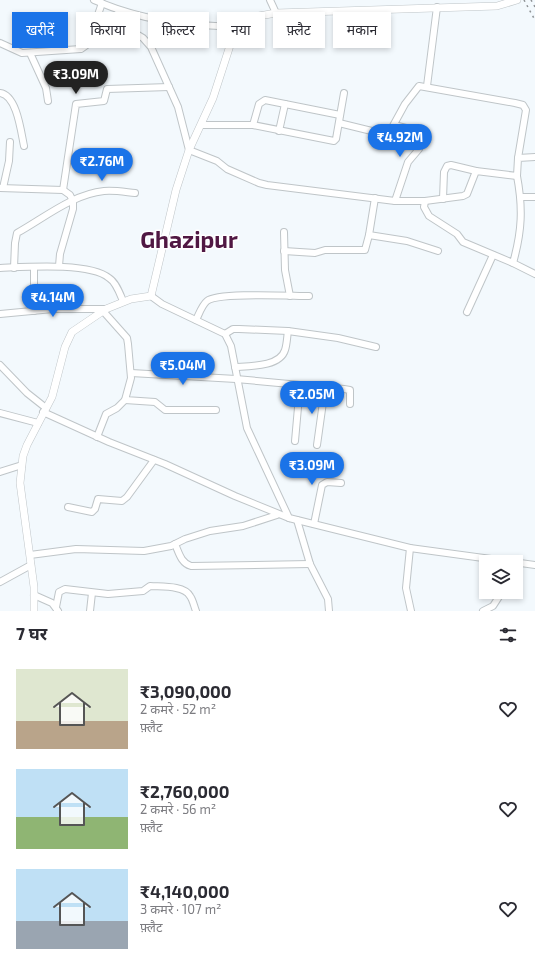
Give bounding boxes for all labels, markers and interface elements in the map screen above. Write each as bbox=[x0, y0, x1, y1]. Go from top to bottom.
chip: खरीदें bbox=[12, 12, 68, 48]
chip: किराया bbox=[76, 12, 140, 48]
chip: फ़िल्टर bbox=[148, 12, 209, 48]
chip: नया bbox=[217, 12, 265, 48]
chip: फ़्लैट bbox=[273, 12, 325, 48]
chip: मकान bbox=[333, 12, 391, 48]
pin: ₹3.09M bbox=[43, 61, 109, 95]
text: ₹3.09M bbox=[53, 66, 99, 82]
pin: ₹4.92M bbox=[367, 124, 433, 158]
text: ₹4.92M bbox=[377, 129, 423, 145]
pin: ₹2.76M bbox=[69, 148, 135, 182]
text: ₹2.76M bbox=[80, 153, 124, 169]
district label: Ghazipur bbox=[140, 225, 238, 253]
pin: ₹4.14M bbox=[20, 284, 86, 318]
text: ₹4.14M bbox=[31, 289, 75, 305]
pin: ₹5.04M bbox=[150, 352, 216, 386]
text: ₹5.04M bbox=[160, 357, 206, 373]
pin: ₹2.05M bbox=[279, 381, 345, 415]
text: ₹2.05M bbox=[289, 386, 335, 402]
pin: ₹3.09M bbox=[279, 452, 345, 486]
text: ₹3.09M bbox=[289, 457, 335, 473]
map controls bbox=[479, 555, 523, 599]
button: layers bbox=[479, 555, 523, 599]
text: 7 घर bbox=[16, 623, 47, 643]
icon: filters bbox=[497, 624, 519, 646]
text: ₹3,090,000 bbox=[140, 681, 232, 701]
icon: home bbox=[48, 685, 96, 733]
icon: heart bbox=[497, 698, 519, 720]
text: 2 कमरे · 52 m² bbox=[140, 701, 216, 717]
text: फ़्लैट bbox=[140, 719, 163, 735]
text: ₹2,760,000 bbox=[140, 781, 230, 801]
icon: home bbox=[48, 785, 96, 833]
icon: heart bbox=[497, 798, 519, 820]
text: 2 कमरे · 56 m² bbox=[140, 801, 216, 817]
text: फ़्लैट bbox=[140, 819, 163, 835]
text: ₹4,140,000 bbox=[140, 881, 229, 901]
icon: home bbox=[48, 885, 96, 933]
icon: heart bbox=[497, 898, 519, 920]
text: 3 कमरे · 107 m² bbox=[140, 901, 221, 917]
text: फ़्लैट bbox=[140, 919, 163, 935]

